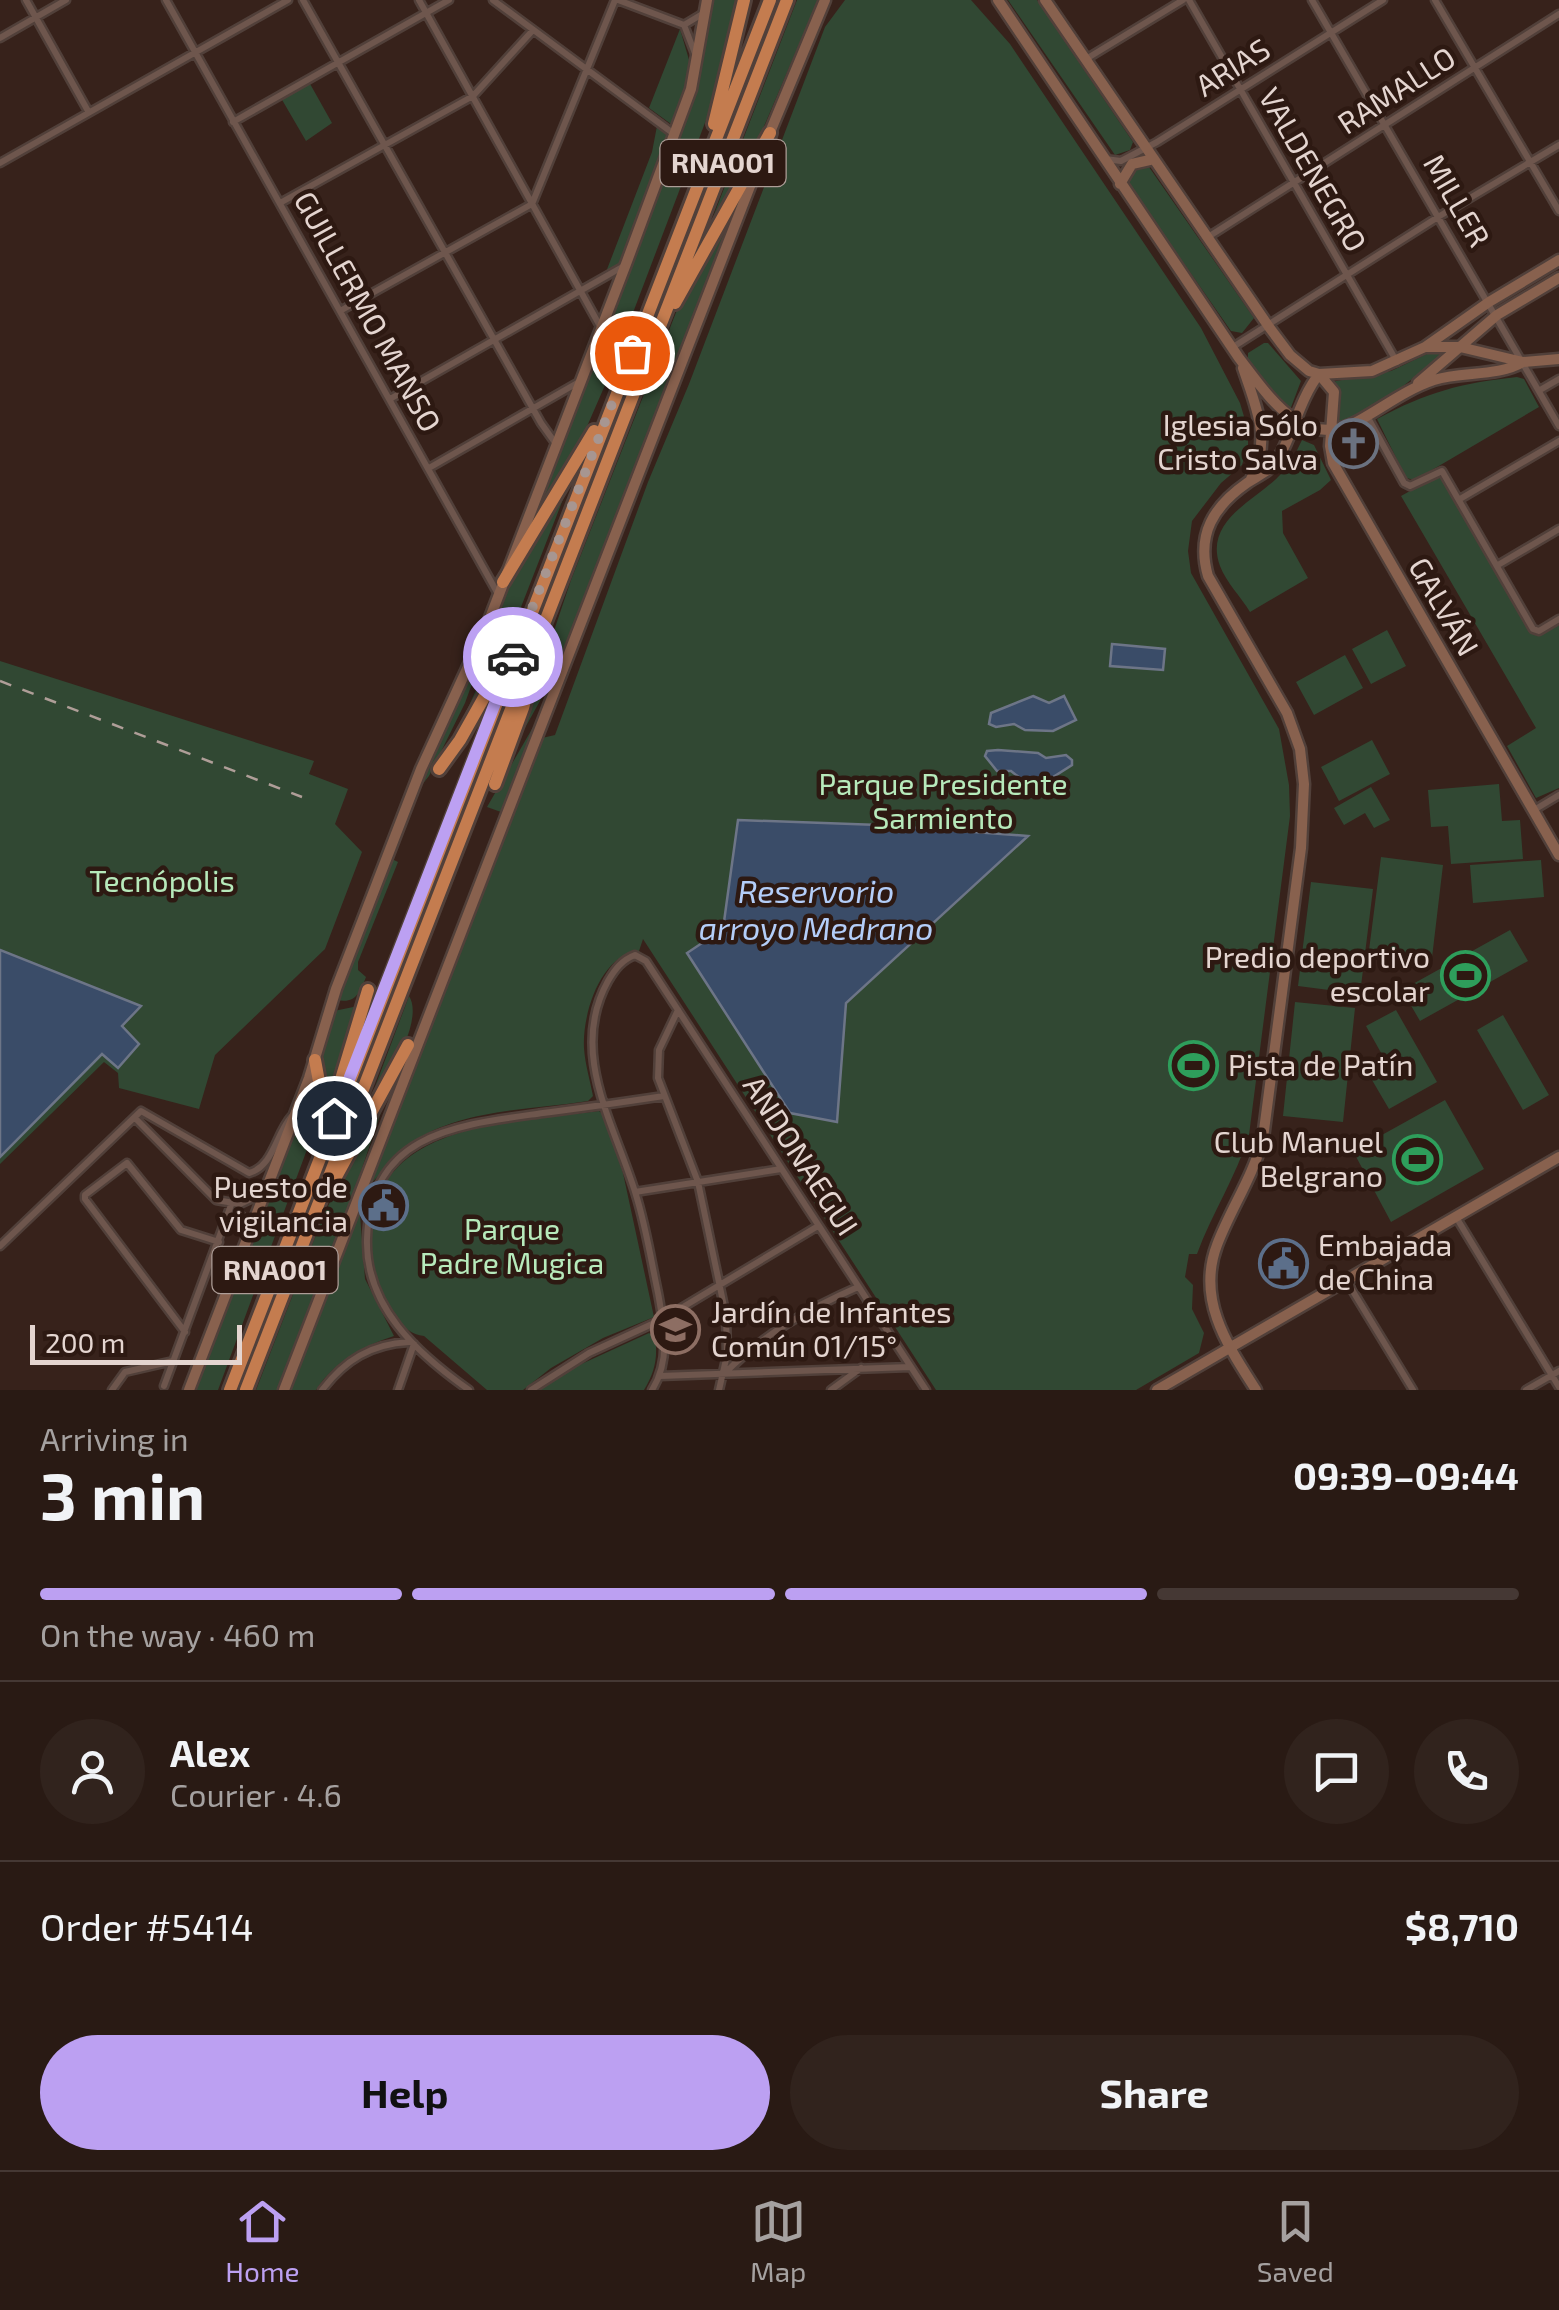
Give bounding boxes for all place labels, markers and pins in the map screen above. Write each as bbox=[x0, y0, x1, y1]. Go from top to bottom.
pin bbox=[590, 311, 675, 396]
place label: Iglesia Sólo Cristo Salva bbox=[1157, 406, 1318, 476]
church icon: Iglesia Sólo Cristo Salva bbox=[1327, 417, 1379, 469]
place label: Predio deportivo escolar bbox=[1205, 938, 1430, 1008]
sports icon: Predio deportivo escolar bbox=[1439, 949, 1491, 1001]
sports icon: Pista de Patín bbox=[1167, 1040, 1219, 1092]
place label: Pista de Patín bbox=[1228, 1046, 1413, 1082]
pin bbox=[292, 1076, 377, 1161]
place label: Club Manuel Belgrano bbox=[1214, 1123, 1383, 1193]
sports icon: Club Manuel Belgrano bbox=[1392, 1134, 1444, 1186]
place label: Puesto de vigilancia bbox=[213, 1168, 348, 1238]
public building icon: Puesto de vigilancia bbox=[357, 1179, 409, 1231]
place label: Embajada de China bbox=[1318, 1226, 1452, 1296]
public building icon: Embajada de China bbox=[1257, 1237, 1309, 1289]
place label: Jardín de Infantes Común 01/15° bbox=[711, 1293, 952, 1363]
school or university icon: Jardín de Infantes Común 01/15° bbox=[650, 1304, 702, 1356]

